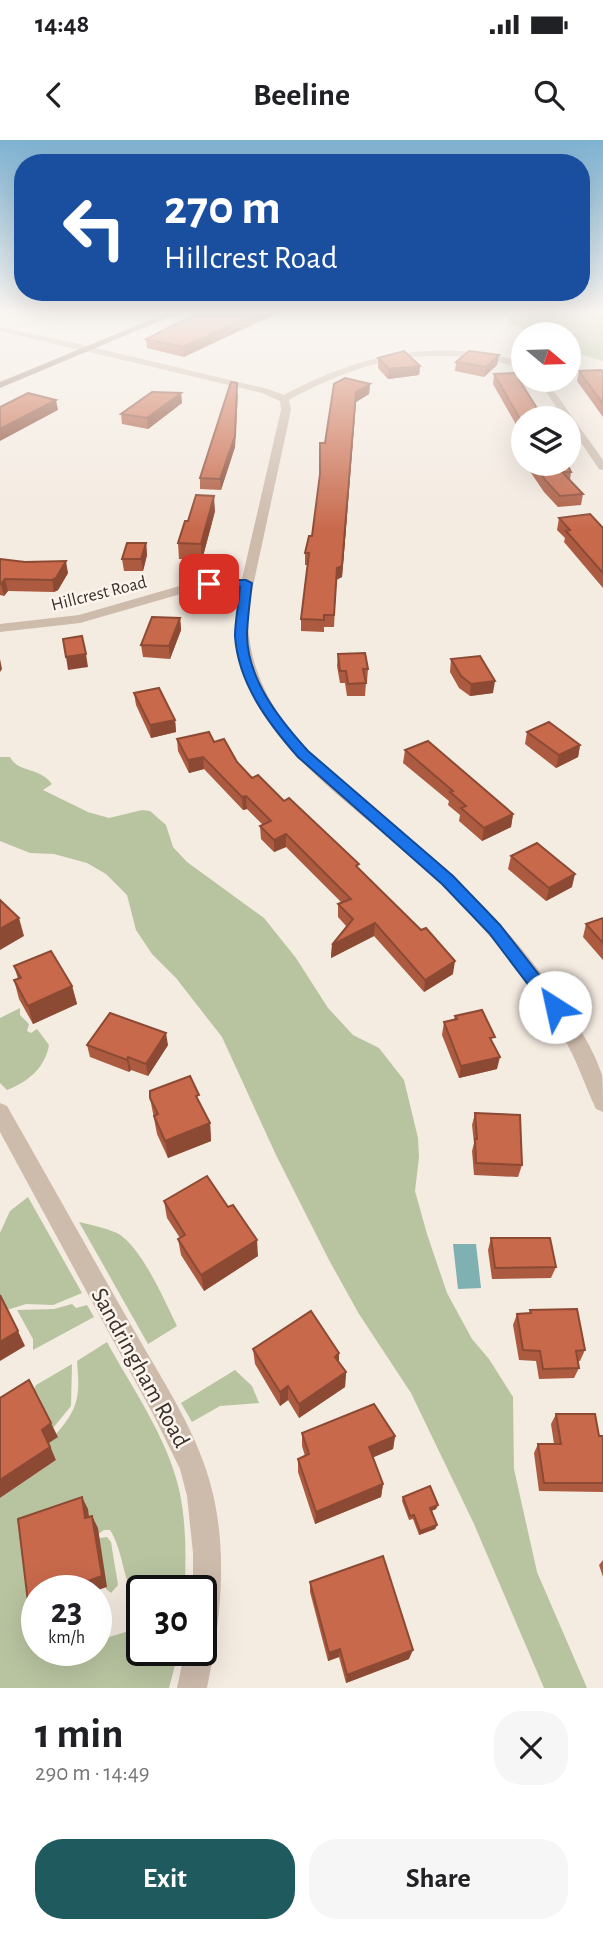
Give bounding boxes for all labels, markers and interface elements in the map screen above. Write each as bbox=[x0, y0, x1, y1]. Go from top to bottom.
text: 14:48 bbox=[35, 11, 89, 37]
icon: back bbox=[35, 76, 73, 114]
icon: search bbox=[530, 76, 568, 114]
text: Beeline bbox=[253, 79, 350, 111]
icon: left bbox=[49, 182, 140, 273]
text: 270 m bbox=[164, 184, 281, 233]
text: Hillcrest Road bbox=[164, 242, 338, 274]
north arrow bbox=[511, 322, 581, 392]
map controls bbox=[511, 322, 581, 476]
button: layers bbox=[511, 406, 581, 476]
pin bbox=[179, 554, 239, 614]
icon: arrive bbox=[190, 565, 228, 603]
street label: Hillcrest Road bbox=[49, 573, 149, 615]
position arrow bbox=[518, 970, 592, 1044]
street label: Sandringham Road bbox=[86, 1284, 194, 1452]
speed limit sign: 30 bbox=[126, 1575, 217, 1666]
text: 23 bbox=[51, 1594, 82, 1629]
text: km/h bbox=[48, 1629, 85, 1647]
button: close bbox=[494, 1711, 568, 1785]
text: 1 min bbox=[35, 1713, 124, 1755]
text: 290 m · 14:49 bbox=[35, 1762, 150, 1785]
button: Exit bbox=[35, 1839, 295, 1919]
button: Share bbox=[309, 1839, 568, 1919]

